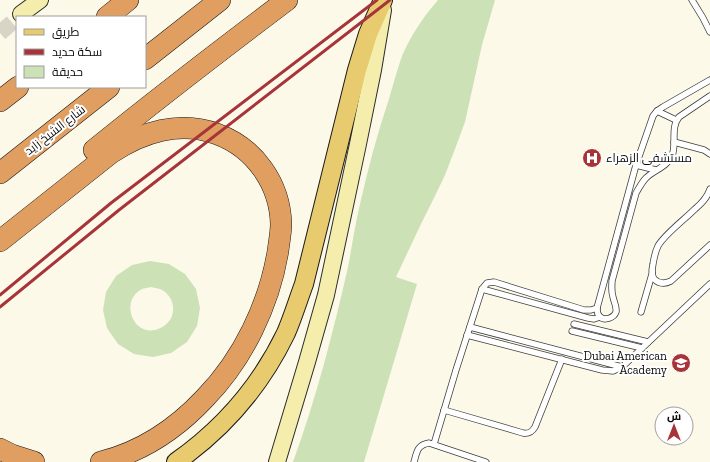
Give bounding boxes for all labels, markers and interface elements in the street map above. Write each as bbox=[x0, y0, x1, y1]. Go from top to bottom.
legend bbox=[16, 16, 146, 88]
text: طريق bbox=[52, 25, 80, 39]
text: سكة حديد bbox=[52, 45, 102, 59]
text: حديقة bbox=[52, 65, 83, 79]
street label: شارع الشيخ زايد bbox=[22, 102, 89, 159]
hospital icon: مستشفى الزهراء bbox=[581, 147, 603, 169]
place label: مستشفى الزهراء bbox=[606, 151, 692, 165]
place label: Dubai American Academy bbox=[583, 349, 668, 377]
school or university icon: Dubai American Academy bbox=[670, 352, 692, 374]
north arrow bbox=[654, 406, 694, 446]
text: ش bbox=[667, 410, 681, 423]

